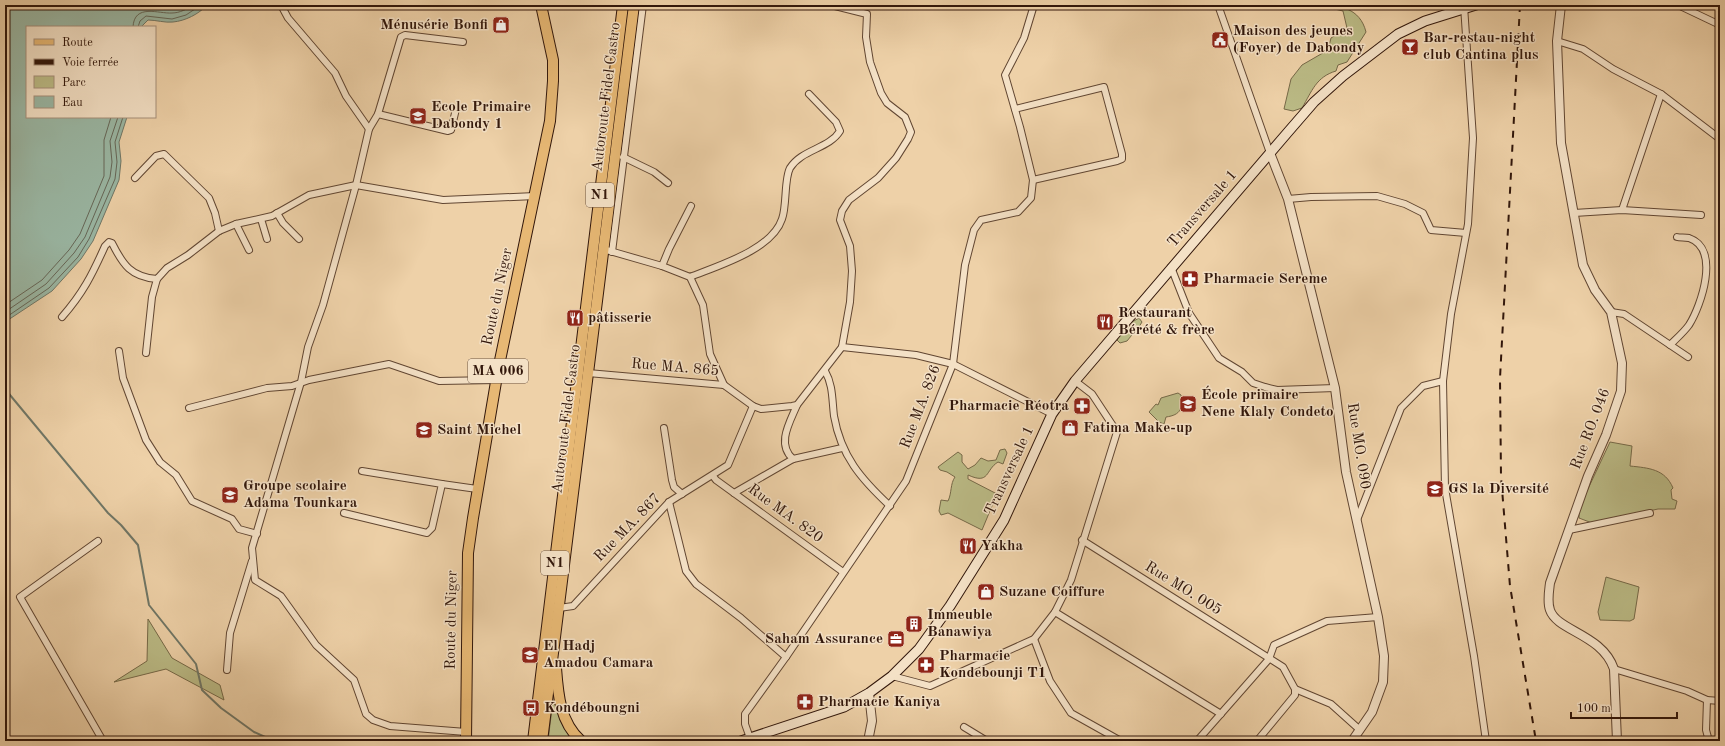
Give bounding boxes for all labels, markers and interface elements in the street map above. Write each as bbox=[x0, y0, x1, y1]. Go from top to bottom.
shop icon: Ménusérie Bonfi bbox=[491, 15, 511, 35]
place label: Ménusérie Bonfi bbox=[380, 18, 488, 33]
street label: Autoroute Fidel Castro bbox=[590, 22, 624, 172]
place label: Maison des jeunes (Foyer) de Dabondy bbox=[1233, 24, 1365, 56]
legend bbox=[26, 26, 156, 118]
public building icon: Maison des jeunes (Foyer) de Dabondy bbox=[1210, 30, 1230, 50]
place label: Bar-restau-night club Cantina plus bbox=[1423, 31, 1538, 63]
text: Route bbox=[62, 37, 93, 49]
bar icon: Bar-restau-night club Cantina plus bbox=[1400, 37, 1420, 57]
text: Voie ferrée bbox=[62, 57, 119, 69]
text: Parc bbox=[62, 77, 86, 89]
text: Eau bbox=[62, 97, 83, 109]
place label: Ecole Primaire Dabondy 1 bbox=[431, 100, 531, 132]
school or university icon: Ecole Primaire Dabondy 1 bbox=[408, 106, 428, 126]
street label: Transversale 1 bbox=[1166, 167, 1240, 251]
road number: N1 bbox=[586, 183, 614, 207]
street label: Route du Niger bbox=[480, 247, 516, 347]
pharmacy icon: Pharmacie Sereme bbox=[1180, 269, 1200, 289]
place label: Pharmacie Sereme bbox=[1203, 272, 1327, 287]
place label: Restaurant Bérété & frère bbox=[1118, 306, 1214, 338]
restaurant icon: pâtisserie bbox=[565, 308, 585, 328]
place label: pâtisserie bbox=[588, 311, 652, 326]
restaurant icon: Restaurant Bérété & frère bbox=[1095, 312, 1115, 332]
street label: Autoroute Fidel Castro bbox=[550, 344, 584, 494]
street label: Rue MA. 865 bbox=[630, 357, 720, 379]
road number: MA 006 bbox=[468, 359, 528, 383]
street label: Rue MA. 826 bbox=[898, 363, 944, 451]
place label: École primaire Nene Klaly Condeto bbox=[1201, 385, 1334, 420]
street label: Rue RO. 046 bbox=[1569, 386, 1613, 472]
school or university icon: École primaire Nene Klaly Condeto bbox=[1178, 394, 1198, 414]
pharmacy icon: Pharmacie Réotra bbox=[1072, 396, 1092, 416]
place label: Pharmacie Réotra bbox=[948, 399, 1069, 414]
street label: Rue MO. 090 bbox=[1344, 402, 1372, 490]
shop icon: Fatima Make-up bbox=[1060, 418, 1080, 438]
school or university icon: Saint Michel bbox=[414, 420, 434, 440]
place label: Fatima Make-up bbox=[1083, 421, 1192, 436]
place label: Saint Michel bbox=[437, 423, 522, 438]
street label: Transversale 1 bbox=[983, 424, 1037, 518]
place label: Groupe scolaire Adama Tounkara bbox=[243, 479, 358, 511]
school or university icon: GS la Diversité bbox=[1425, 479, 1445, 499]
street label: Rue MA. 820 bbox=[745, 482, 825, 546]
place label: GS la Diversité bbox=[1448, 482, 1549, 497]
school or university icon: Groupe scolaire Adama Tounkara bbox=[220, 485, 240, 505]
street label: Rue MA. 867 bbox=[592, 491, 664, 565]
restaurant icon: Yakha bbox=[958, 536, 978, 556]
place label: Yakha bbox=[981, 539, 1024, 554]
road number: N1 bbox=[541, 551, 569, 575]
street label: Rue MO. 005 bbox=[1142, 559, 1224, 619]
street label: Route du Niger bbox=[444, 570, 460, 670]
shop icon: Suzane Coiffure bbox=[976, 582, 996, 602]
place label: Suzane Coiffure bbox=[999, 585, 1105, 600]
place label: Immeuble Banawiya bbox=[927, 608, 993, 640]
building icon: Immeuble Banawiya bbox=[904, 614, 924, 634]
office icon: Saham Assurance bbox=[886, 629, 906, 649]
place label: Saham Assurance bbox=[765, 632, 883, 647]
place label: El Hadj Amadou Camara bbox=[543, 639, 654, 671]
school or university icon: El Hadj Amadou Camara bbox=[520, 645, 540, 665]
place label: Pharmacie Kondebounji T1 bbox=[939, 649, 1047, 681]
pharmacy icon: Pharmacie Kondebounji T1 bbox=[916, 655, 936, 675]
pharmacy icon: Pharmacie Kaniya bbox=[795, 692, 815, 712]
scale bar bbox=[1571, 694, 1677, 720]
place label: Pharmacie Kaniya bbox=[818, 695, 941, 710]
bus stop icon: Kondéboungni bbox=[521, 698, 541, 718]
place label: Kondéboungni bbox=[544, 701, 640, 716]
text: 100 m bbox=[1577, 703, 1611, 715]

